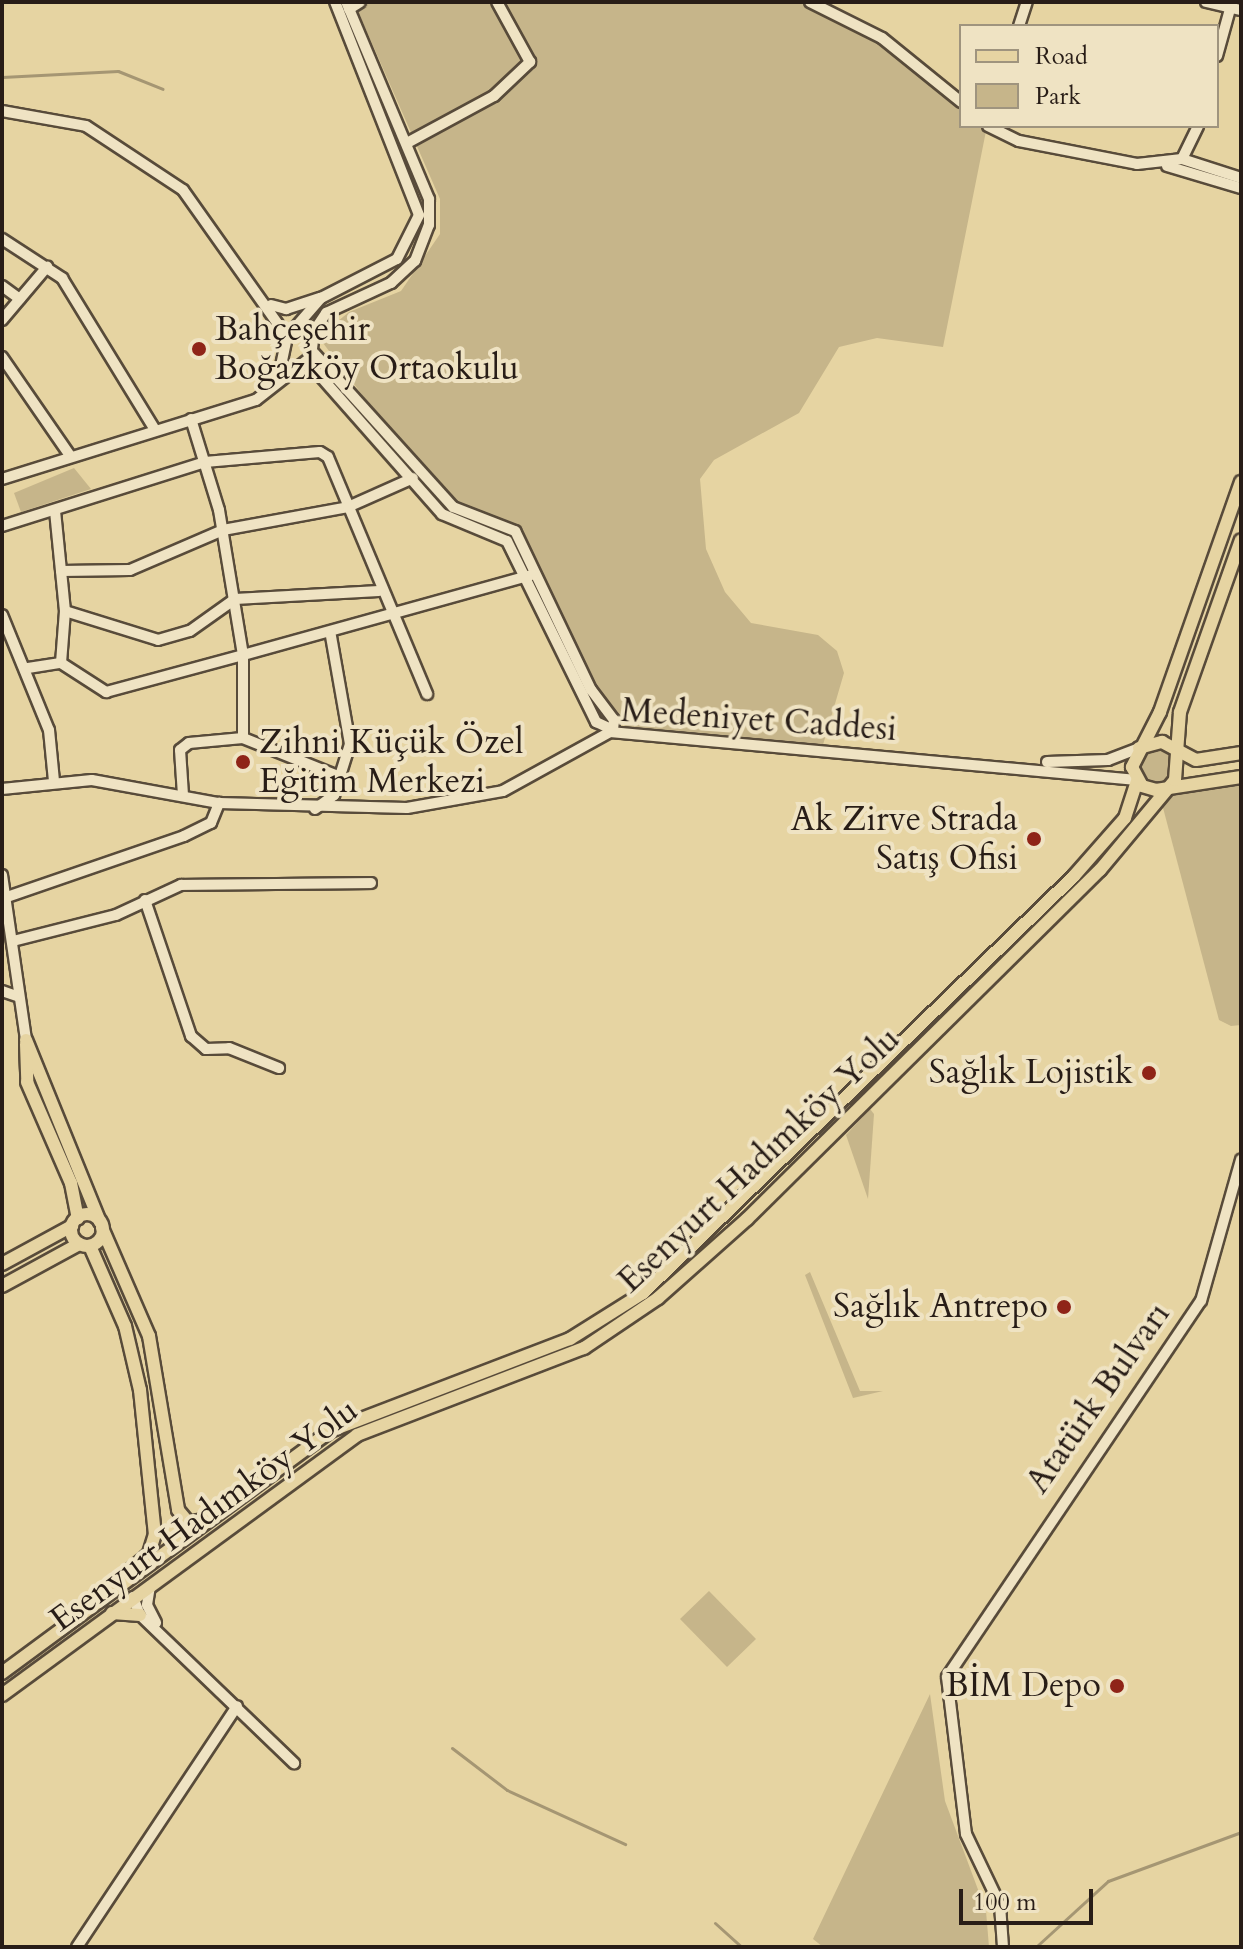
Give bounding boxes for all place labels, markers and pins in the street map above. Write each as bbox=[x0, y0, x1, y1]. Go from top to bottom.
place label: Bahçeşehir Boğazköy Ortaokulu bbox=[215, 309, 519, 388]
marker: Bahçeşehir Boğazköy Ortaokulu bbox=[190, 340, 208, 358]
place label: Zihni Küçük Özel Eğitim Merkezi bbox=[259, 722, 524, 802]
marker: Zihni Küçük Özel Eğitim Merkezi bbox=[234, 753, 252, 771]
place label: Ak Zirve Strada Satış Ofisi bbox=[791, 799, 1018, 878]
marker: Ak Zirve Strada Satış Ofisi bbox=[1025, 830, 1043, 848]
place label: Sağlık Lojistik bbox=[929, 1053, 1133, 1093]
marker: Sağlık Lojistik bbox=[1140, 1064, 1158, 1082]
place label: Sağlık Antrepo bbox=[833, 1287, 1048, 1327]
marker: Sağlık Antrepo bbox=[1055, 1298, 1073, 1316]
place label: BİM Depo bbox=[946, 1666, 1101, 1706]
marker: BİM Depo bbox=[1108, 1677, 1126, 1695]

